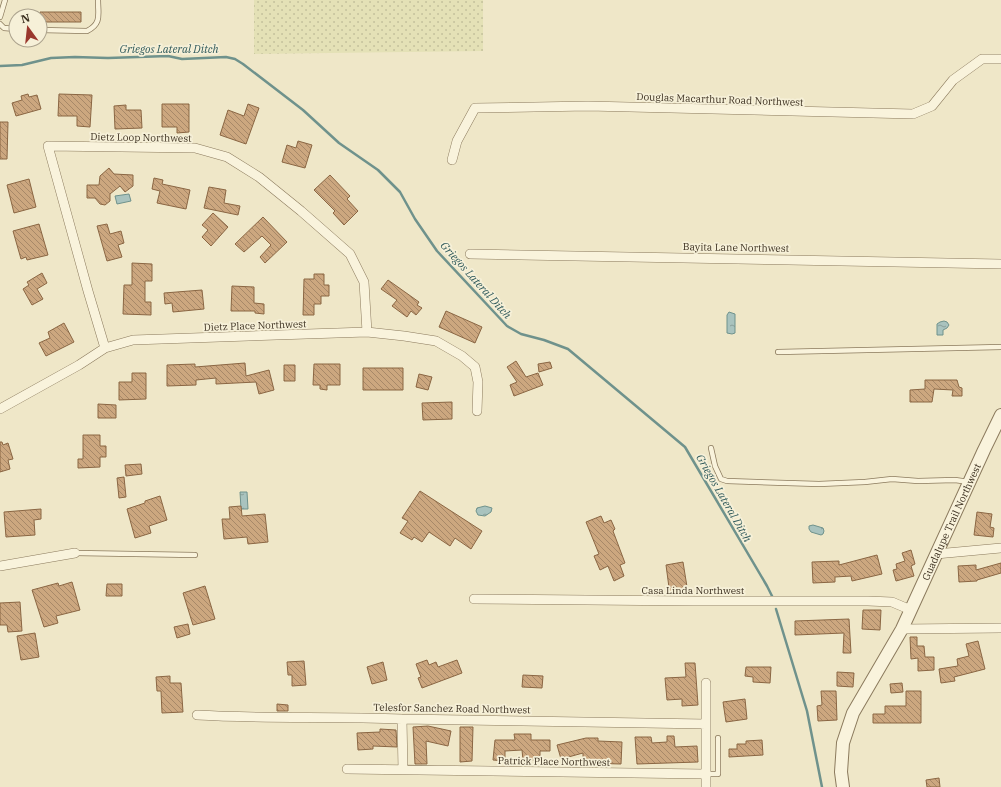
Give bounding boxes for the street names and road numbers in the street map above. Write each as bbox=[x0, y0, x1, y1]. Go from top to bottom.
street label: Douglas Macarthur Road Northwest bbox=[636, 90, 804, 109]
street label: Dietz Loop Northwest bbox=[90, 130, 192, 145]
street label: Bayita Lane Northwest bbox=[683, 240, 790, 255]
street label: Dietz Place Northwest bbox=[203, 317, 307, 334]
street label: Guadalupe Trail Northwest bbox=[919, 461, 984, 583]
street label: Casa Linda Northwest bbox=[642, 584, 745, 597]
street label: Telesfor Sanchez Road Northwest bbox=[373, 701, 531, 716]
street label: Patrick Place Northwest bbox=[498, 754, 611, 769]

